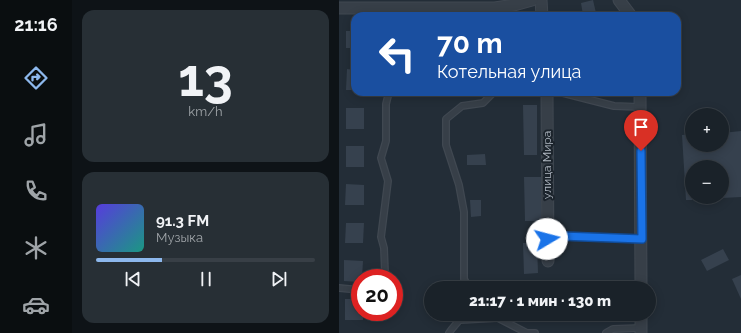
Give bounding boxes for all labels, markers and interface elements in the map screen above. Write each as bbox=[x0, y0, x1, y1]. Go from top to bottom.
text: 21:16 bbox=[14, 14, 58, 35]
text: 70 m bbox=[437, 27, 503, 60]
icon: left bbox=[371, 28, 423, 80]
text: 13 bbox=[178, 47, 233, 108]
text: Котельная улица bbox=[437, 61, 581, 82]
icon: directions bbox=[22, 64, 50, 92]
text: km/h bbox=[188, 104, 223, 119]
map controls bbox=[685, 108, 729, 204]
button: + bbox=[685, 108, 729, 152]
pin bbox=[624, 110, 658, 151]
icon: arrive bbox=[630, 116, 652, 138]
icon: music bbox=[22, 121, 50, 149]
street label: улица Мира bbox=[540, 131, 554, 199]
button: − bbox=[685, 160, 729, 204]
icon: phone bbox=[22, 177, 50, 205]
text: 91.3 FM bbox=[156, 212, 209, 230]
position arrow bbox=[526, 218, 568, 260]
text: Музыка bbox=[156, 230, 203, 245]
icon: climate bbox=[22, 234, 50, 262]
icon: previous bbox=[122, 268, 144, 290]
icon: pause bbox=[195, 268, 217, 290]
icon: next bbox=[268, 268, 290, 290]
speed limit sign: 20 bbox=[351, 269, 403, 321]
icon: car bbox=[22, 291, 50, 319]
text: 21:17 · 1 мин · 130 m bbox=[469, 292, 611, 310]

